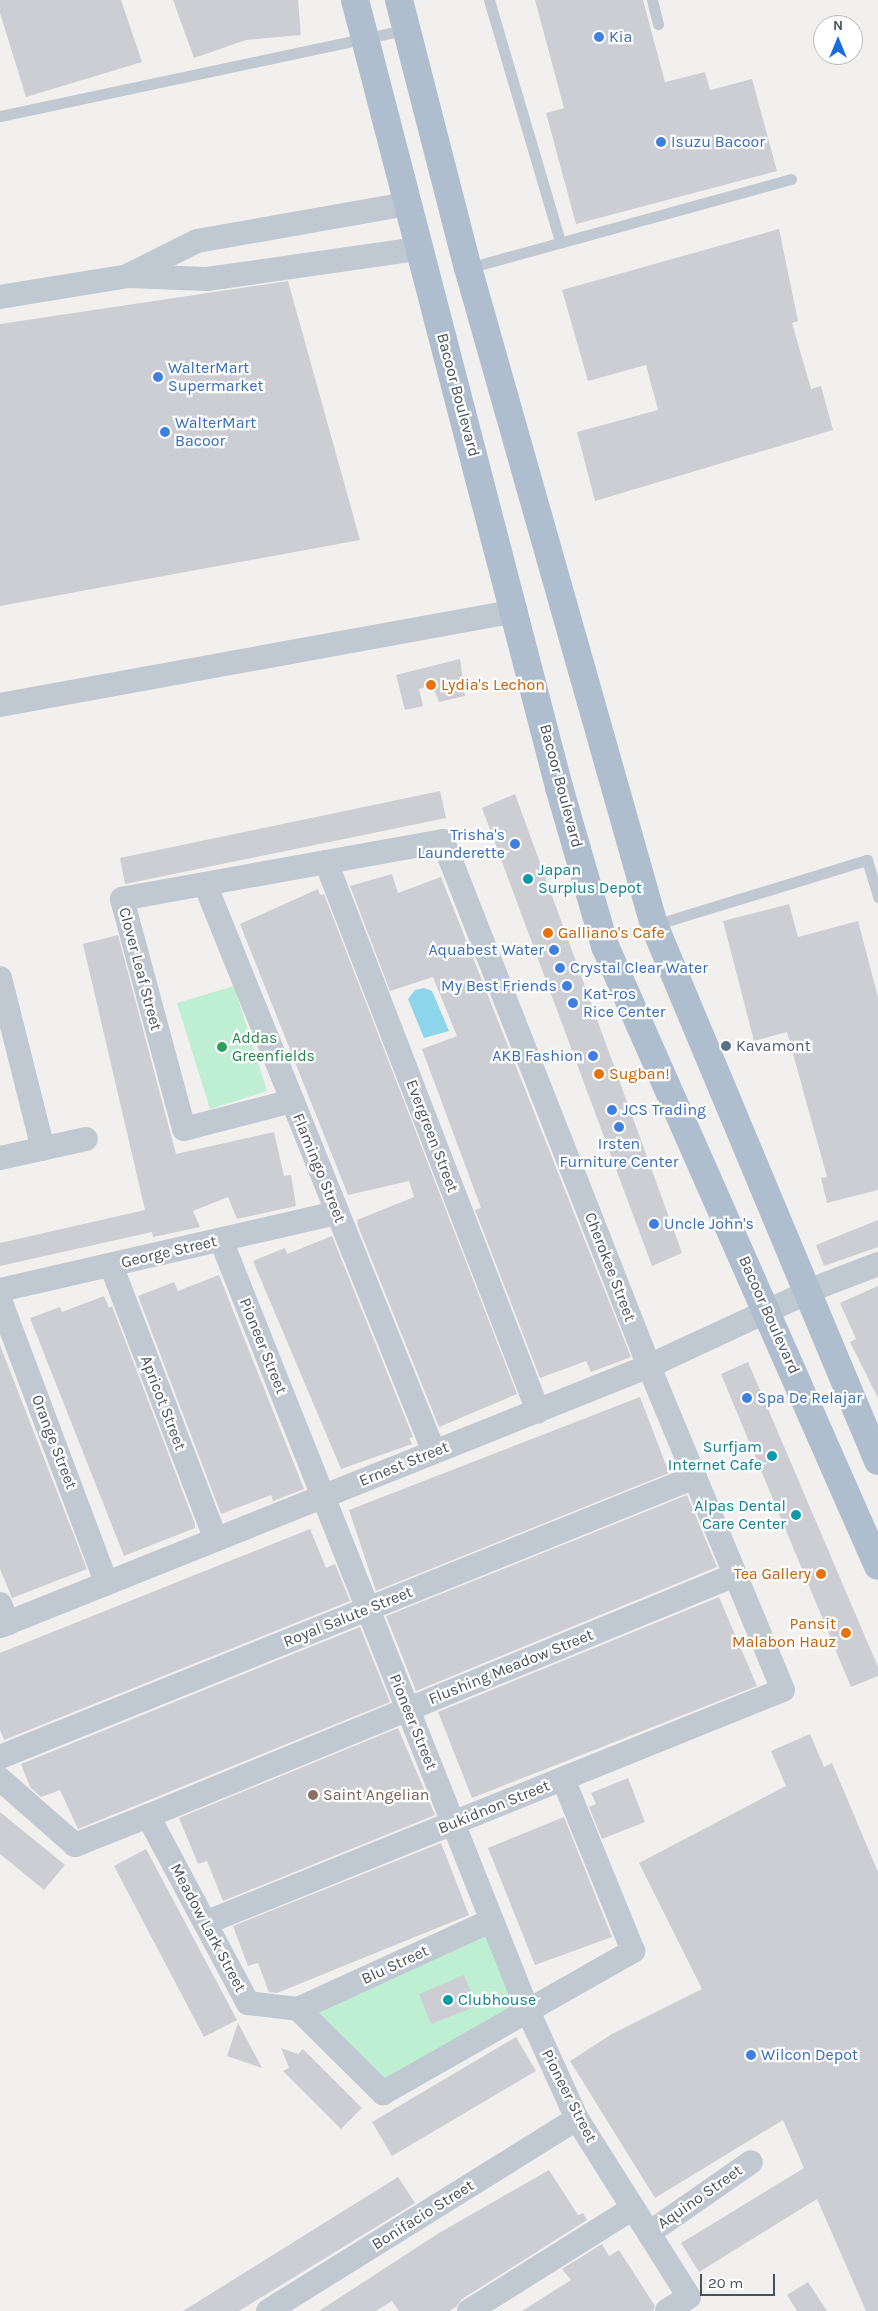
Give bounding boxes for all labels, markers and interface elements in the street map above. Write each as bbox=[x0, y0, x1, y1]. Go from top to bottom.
north arrow bbox=[813, 15, 863, 65]
text: N bbox=[833, 17, 843, 34]
place label: Kia bbox=[609, 27, 632, 47]
marker: Kia bbox=[593, 31, 605, 43]
place label: Isuzu Bacoor bbox=[671, 132, 765, 152]
marker: Isuzu Bacoor bbox=[655, 136, 667, 148]
street label: Bacoor Boulevard bbox=[432, 331, 484, 459]
place label: WalterMart Supermarket bbox=[168, 358, 264, 396]
marker: WalterMart Supermarket bbox=[152, 371, 164, 383]
place label: WalterMart Bacoor bbox=[175, 413, 256, 451]
marker: WalterMart Bacoor bbox=[159, 426, 171, 438]
place label: Lydia's Lechon bbox=[441, 675, 545, 695]
marker: Lydia's Lechon bbox=[425, 679, 437, 691]
street label: Bacoor Boulevard bbox=[535, 722, 587, 850]
place label: Trisha's Launderette bbox=[417, 825, 505, 863]
marker: Trisha's Launderette bbox=[509, 838, 521, 850]
place label: Japan Surplus Depot bbox=[538, 860, 642, 898]
marker: Japan Surplus Depot bbox=[522, 873, 534, 885]
street label: Clover Leaf Street bbox=[114, 905, 166, 1033]
place label: Galliano's Cafe bbox=[558, 923, 665, 943]
marker: Galliano's Cafe bbox=[542, 927, 554, 939]
place label: Aquabest Water bbox=[428, 940, 544, 960]
marker: Aquabest Water bbox=[548, 944, 560, 956]
place label: Crystal Clear Water bbox=[570, 958, 708, 978]
marker: Crystal Clear Water bbox=[554, 962, 566, 974]
place label: My Best Friends bbox=[441, 976, 557, 996]
marker: My Best Friends bbox=[561, 980, 573, 992]
place label: Kat-ros Rice Center bbox=[583, 984, 666, 1022]
marker: Kat-ros Rice Center bbox=[567, 997, 579, 1009]
place label: Addas Greenfields bbox=[232, 1028, 315, 1066]
place label: Kavamont bbox=[736, 1036, 811, 1056]
marker: Kavamont bbox=[720, 1040, 732, 1052]
marker: Addas Greenfields bbox=[216, 1041, 228, 1053]
place label: AKB Fashion bbox=[492, 1046, 583, 1066]
marker: AKB Fashion bbox=[587, 1050, 599, 1062]
place label: Sugban! bbox=[609, 1064, 670, 1084]
marker: Sugban! bbox=[593, 1068, 605, 1080]
street label: Evergreen Street bbox=[402, 1077, 462, 1195]
place label: JCS Trading bbox=[622, 1100, 706, 1120]
marker: JCS Trading bbox=[606, 1104, 618, 1116]
street label: Flamingo Street bbox=[288, 1110, 350, 1226]
marker: Irsten Furniture Center bbox=[613, 1121, 625, 1133]
place label: Irsten Furniture Center bbox=[559, 1134, 679, 1172]
street label: Cherokee Street bbox=[580, 1210, 640, 1324]
place label: Uncle John's bbox=[664, 1214, 754, 1234]
marker: Uncle John's bbox=[648, 1218, 660, 1230]
street label: George Street bbox=[119, 1232, 219, 1272]
street label: Bacoor Boulevard bbox=[734, 1253, 804, 1377]
street label: Pioneer Street bbox=[235, 1295, 291, 1397]
street label: Apricot Street bbox=[136, 1353, 190, 1453]
place label: Spa De Relajar bbox=[757, 1388, 862, 1408]
street label: Orange Street bbox=[27, 1392, 81, 1492]
marker: Spa De Relajar bbox=[741, 1392, 753, 1404]
street label: Ernest Street bbox=[356, 1437, 452, 1491]
place label: Surfjam Internet Cafe bbox=[668, 1437, 762, 1475]
marker: Surfjam Internet Cafe bbox=[766, 1450, 778, 1462]
place label: Alpas Dental Care Center bbox=[694, 1496, 786, 1534]
marker: Alpas Dental Care Center bbox=[790, 1509, 802, 1521]
place label: Tea Gallery bbox=[734, 1564, 811, 1584]
marker: Tea Gallery bbox=[815, 1568, 827, 1580]
street label: Royal Salute Street bbox=[281, 1582, 415, 1652]
place label: Pansit Malabon Hauz bbox=[732, 1614, 836, 1652]
street label: Flushing Meadow Street bbox=[426, 1625, 596, 1709]
marker: Pansit Malabon Hauz bbox=[840, 1627, 852, 1639]
street label: Pioneer Street bbox=[385, 1671, 441, 1773]
street label: Bukidnon Street bbox=[435, 1776, 553, 1838]
place label: Saint Angelian bbox=[323, 1785, 430, 1805]
marker: Saint Angelian bbox=[307, 1789, 319, 1801]
street label: Meadow Lark Street bbox=[166, 1860, 250, 1996]
street label: Blu Street bbox=[358, 1941, 432, 1989]
place label: Clubhouse bbox=[458, 1990, 536, 2010]
marker: Clubhouse bbox=[442, 1994, 454, 2006]
place label: Wilcon Depot bbox=[761, 2045, 858, 2065]
street label: Pioneer Street bbox=[537, 2046, 601, 2146]
marker: Wilcon Depot bbox=[745, 2049, 757, 2061]
street label: Aquino Street bbox=[654, 2161, 746, 2233]
street label: Bonifacio Street bbox=[368, 2176, 478, 2254]
scale bar bbox=[703, 2264, 778, 2296]
text: 20 m bbox=[708, 2274, 743, 2292]

